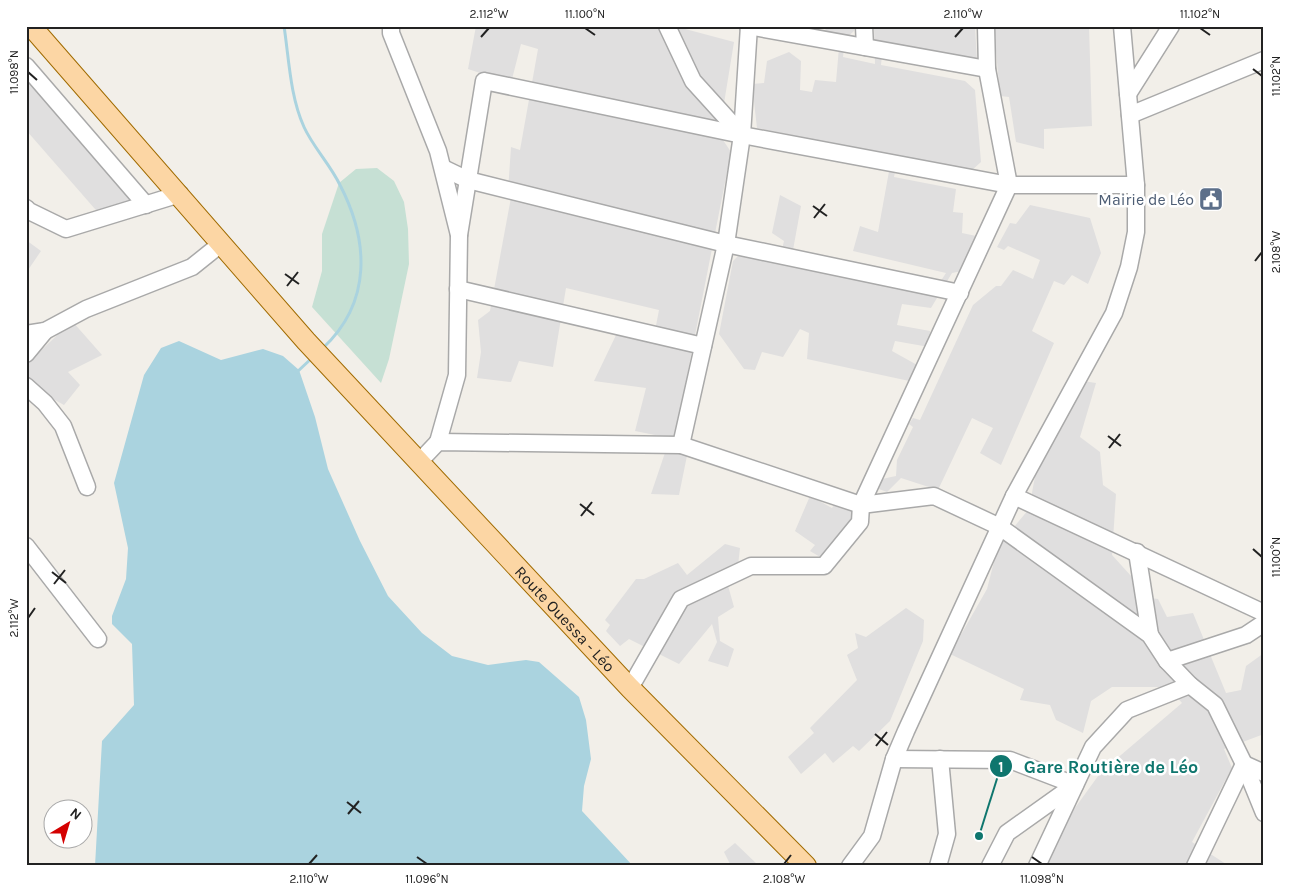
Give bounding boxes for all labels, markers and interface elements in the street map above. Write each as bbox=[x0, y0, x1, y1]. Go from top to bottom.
text: 2.112°W bbox=[470, 7, 509, 21]
text: 11.100°N bbox=[565, 7, 605, 21]
text: 2.110°W bbox=[944, 7, 983, 21]
text: 11.102°N bbox=[1180, 7, 1220, 21]
text: 11.098°N bbox=[7, 50, 21, 94]
text: 11.102°N bbox=[1269, 56, 1283, 96]
public building icon: Mairie de Léo bbox=[1198, 186, 1224, 212]
place label: Mairie de Léo bbox=[1098, 190, 1194, 209]
text: 2.108°W bbox=[1269, 231, 1283, 273]
text: 11.100°N bbox=[1269, 537, 1283, 577]
street label: Route Ouessa - Léo bbox=[511, 562, 619, 676]
text: 2.112°W bbox=[7, 598, 21, 637]
callout: Gare Routière de Léo bbox=[988, 750, 1208, 783]
text: Gare Routière de Léo bbox=[1024, 756, 1198, 778]
text: 1 bbox=[998, 758, 1004, 776]
north arrow bbox=[42, 800, 92, 850]
text: N bbox=[67, 804, 85, 824]
text: 2.110°W bbox=[290, 872, 329, 886]
text: 11.096°N bbox=[405, 872, 449, 886]
text: 2.108°W bbox=[763, 872, 805, 886]
text: 11.098°N bbox=[1020, 872, 1064, 886]

